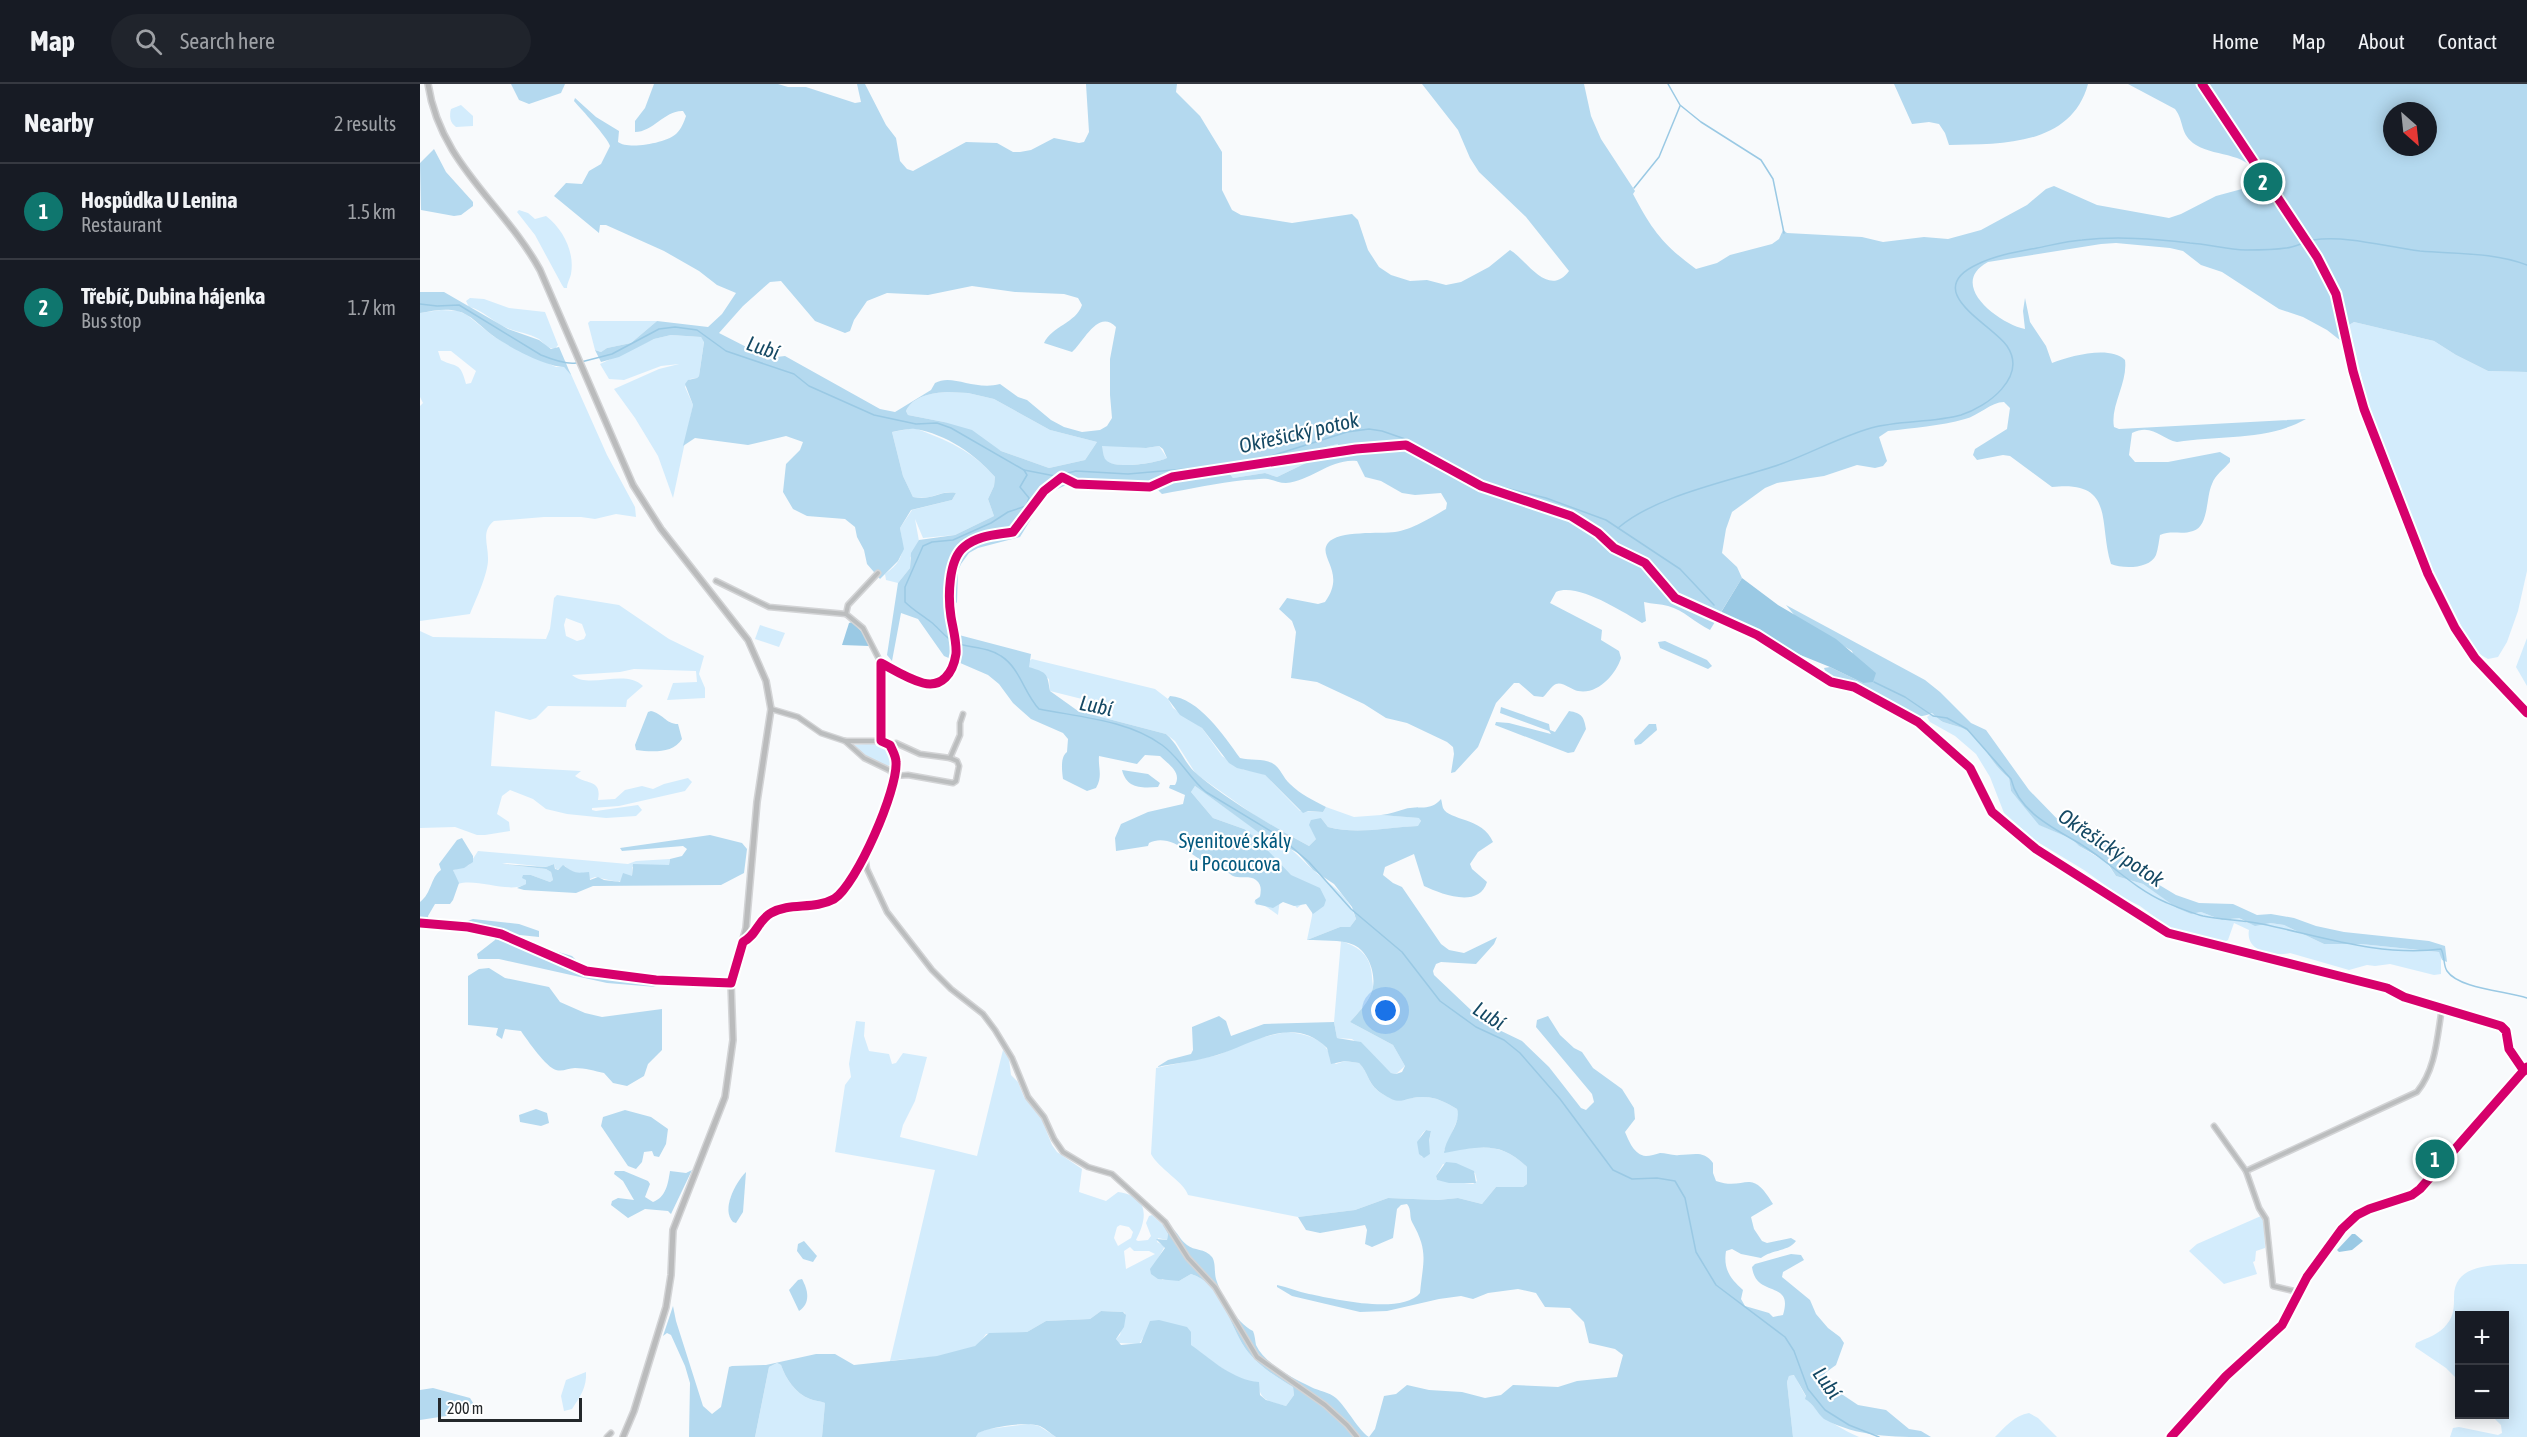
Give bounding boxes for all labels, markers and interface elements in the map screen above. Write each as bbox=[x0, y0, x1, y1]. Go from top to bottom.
search box bbox=[111, 14, 531, 68]
text: Map bbox=[30, 25, 75, 57]
icon: search bbox=[132, 25, 165, 58]
text: Search here bbox=[180, 28, 275, 54]
text: Home bbox=[2212, 29, 2259, 53]
text: Map bbox=[2292, 29, 2326, 53]
text: About bbox=[2359, 29, 2405, 53]
text: Contact bbox=[2438, 29, 2497, 53]
north arrow bbox=[2383, 102, 2437, 156]
text: Nearby bbox=[24, 108, 94, 138]
text: 2 results bbox=[334, 112, 396, 135]
pin: 2 bbox=[2244, 160, 2282, 204]
text: Hospůdka U Lenina bbox=[81, 187, 237, 213]
text: 1 bbox=[39, 200, 48, 223]
text: 1.5 km bbox=[348, 200, 396, 223]
text: Restaurant bbox=[81, 213, 162, 236]
text: Třebíč, Dubina hájenka bbox=[81, 283, 265, 309]
text: 2 bbox=[39, 296, 48, 319]
text: 1.7 km bbox=[348, 296, 396, 319]
text: Bus stop bbox=[81, 309, 141, 332]
water label: Lubí bbox=[744, 330, 784, 364]
water label: Okřešický potok bbox=[1237, 406, 1362, 457]
water label: Lubí bbox=[1078, 690, 1116, 720]
water label: Okřešický potok bbox=[2054, 803, 2170, 892]
park label: Syenitové skály u Pocoucova bbox=[1179, 829, 1291, 875]
your location bbox=[1371, 996, 1400, 1025]
water label: Lubí bbox=[1469, 996, 1511, 1035]
pin: 1 bbox=[2416, 1136, 2454, 1182]
map controls bbox=[2455, 1311, 2509, 1419]
button: + bbox=[2455, 1311, 2509, 1365]
water label: Lubí bbox=[1809, 1362, 1848, 1404]
button: − bbox=[2455, 1365, 2509, 1419]
scale bar bbox=[438, 1395, 582, 1422]
text: 200 m bbox=[447, 1399, 483, 1417]

